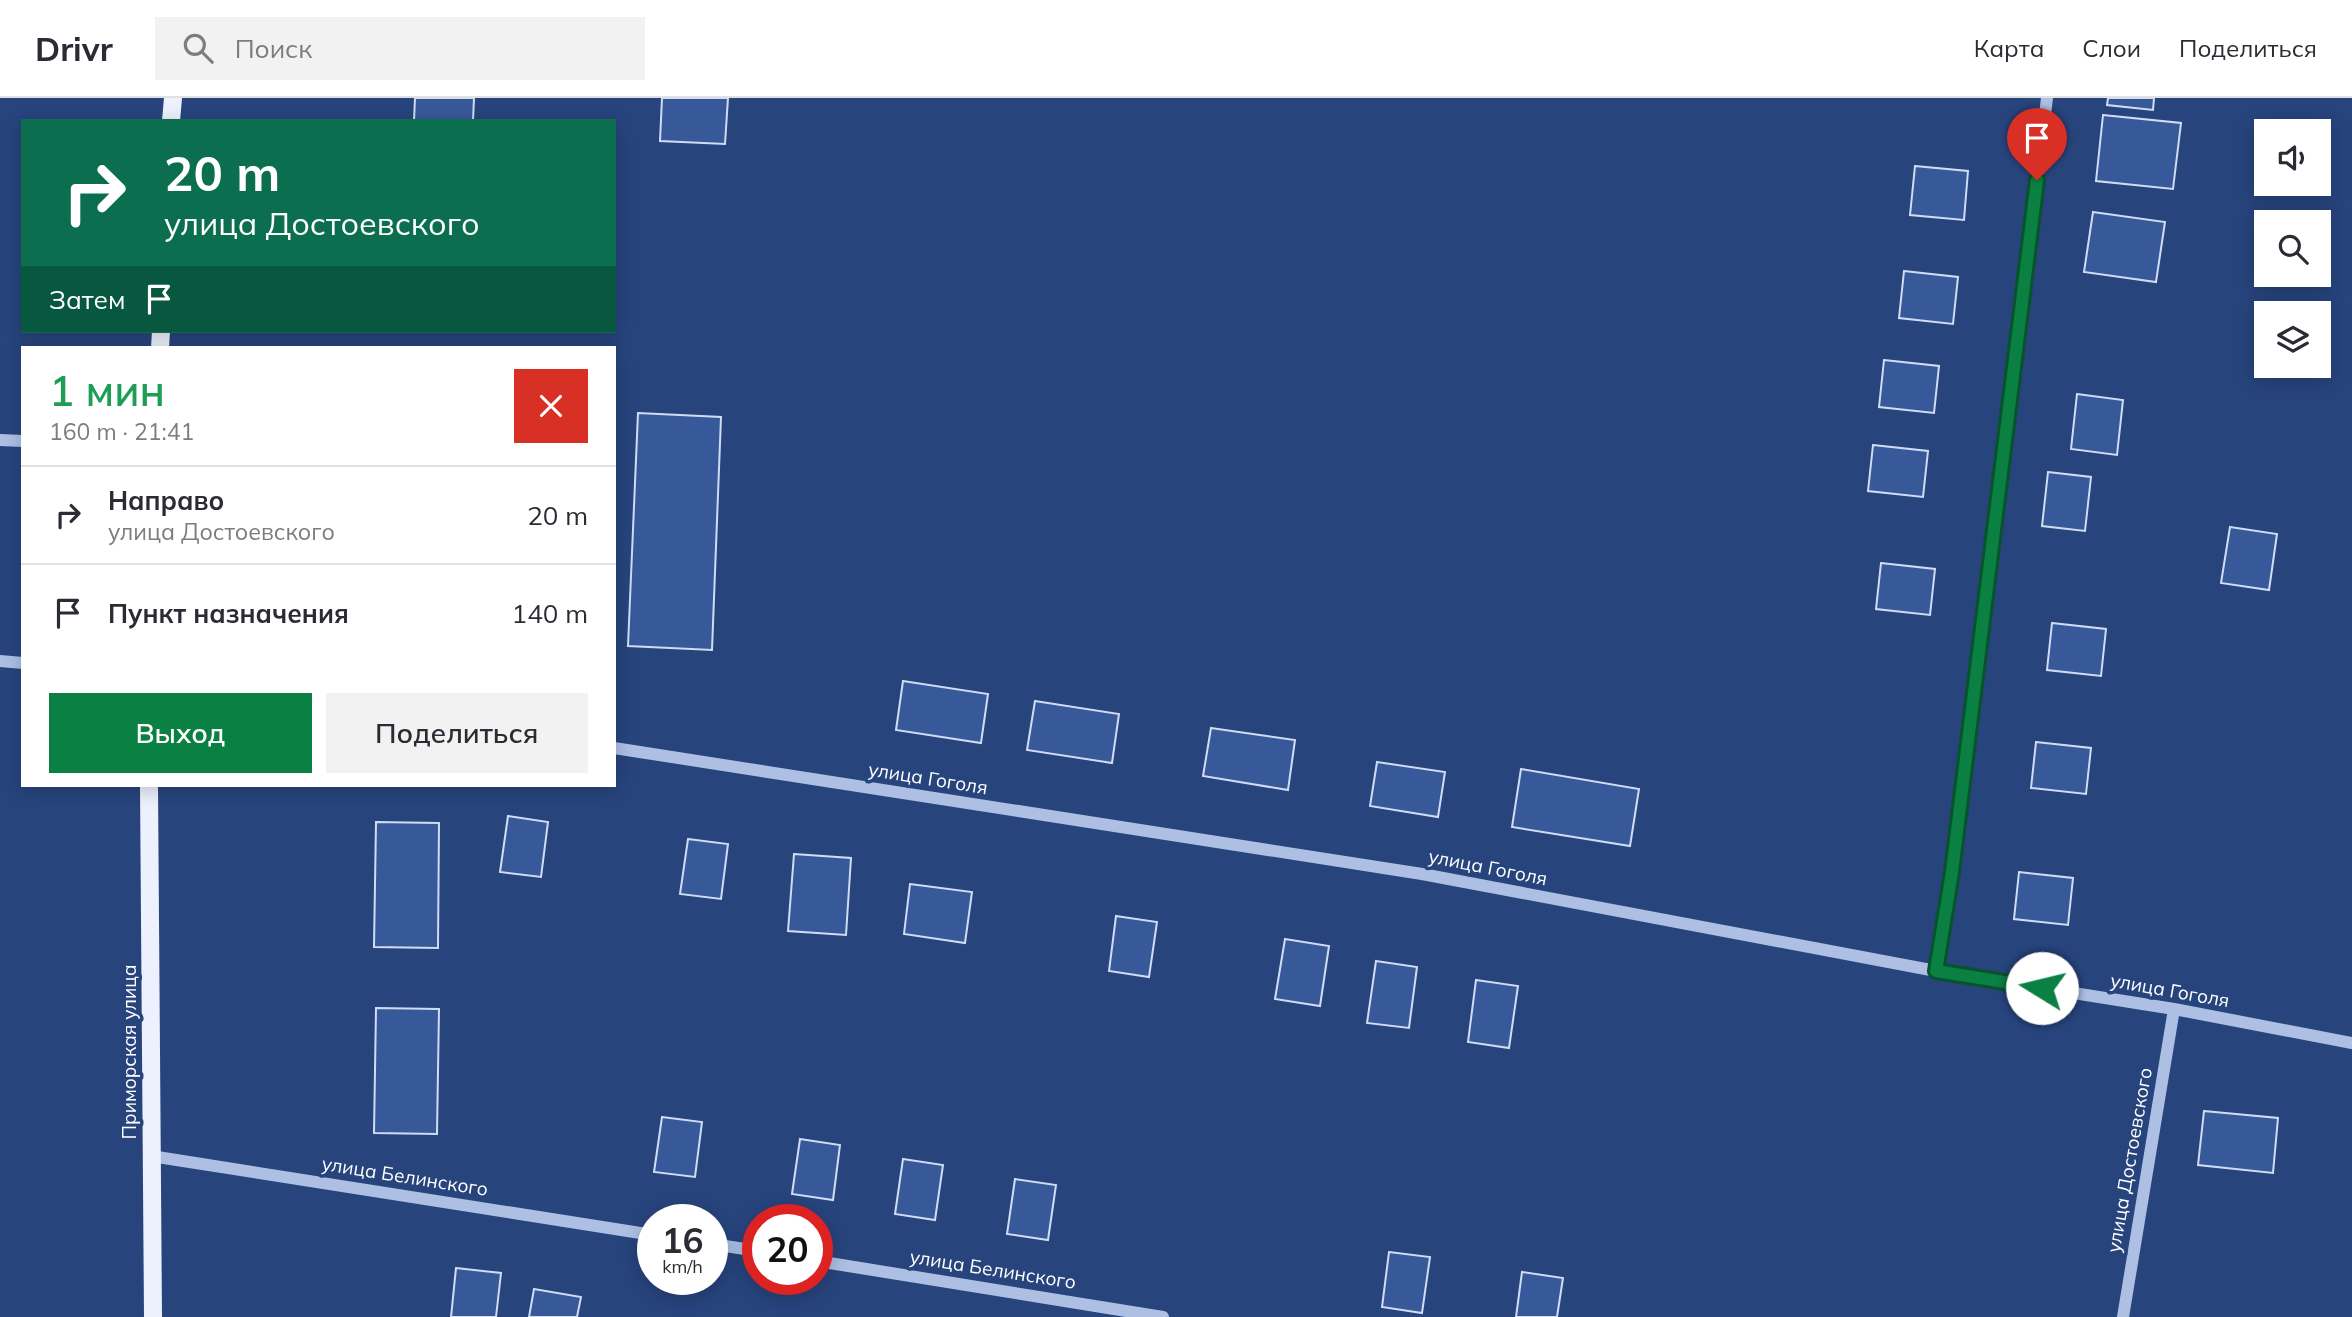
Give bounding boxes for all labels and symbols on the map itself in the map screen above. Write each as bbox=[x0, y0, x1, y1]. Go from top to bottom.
pin bbox=[2007, 108, 2067, 180]
street label: улица Гоголя bbox=[867, 757, 989, 799]
street label: улица Гоголя bbox=[1427, 844, 1549, 890]
position arrow bbox=[2005, 951, 2079, 1025]
street label: Приморская улица bbox=[117, 964, 141, 1140]
street label: улица Гоголя bbox=[2109, 968, 2231, 1012]
street label: улица Достоевского bbox=[2101, 1066, 2157, 1254]
street label: улица Белинского bbox=[320, 1151, 490, 1201]
speed limit sign: 20 bbox=[742, 1204, 833, 1295]
street label: улица Белинского bbox=[908, 1244, 1078, 1294]

